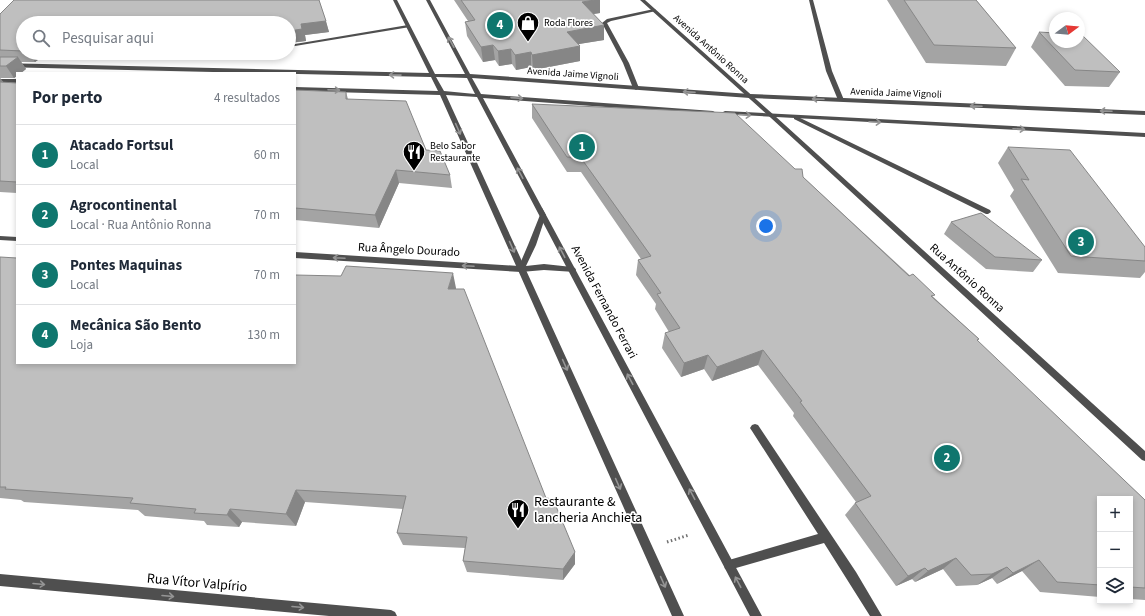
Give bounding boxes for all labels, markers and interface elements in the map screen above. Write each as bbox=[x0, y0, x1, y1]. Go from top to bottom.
pin: 4 bbox=[487, 10, 513, 40]
shop icon: Roda Flores bbox=[515, 10, 541, 43]
street label: Avenida Antônio Ronna bbox=[670, 11, 752, 87]
north arrow bbox=[1049, 12, 1085, 48]
search box bbox=[16, 16, 296, 60]
place label: Roda Flores bbox=[544, 16, 593, 30]
icon: search bbox=[30, 27, 52, 49]
text: Pesquisar aqui bbox=[62, 28, 154, 49]
one-way arrow bbox=[447, 36, 454, 48]
street label: Avenida Jaime Vignoli bbox=[527, 64, 619, 84]
one-way arrow bbox=[389, 71, 402, 79]
street label: Avenida Jaime Vignoli bbox=[850, 84, 942, 102]
text: Por perto bbox=[32, 86, 102, 110]
one-way arrow bbox=[327, 86, 340, 94]
one-way arrow bbox=[682, 88, 695, 95]
text: 4 resultados bbox=[214, 89, 280, 107]
one-way arrow bbox=[511, 94, 524, 102]
one-way arrow bbox=[812, 95, 825, 103]
one-way arrow bbox=[970, 102, 983, 109]
one-way arrow bbox=[1100, 108, 1113, 115]
one-way arrow bbox=[738, 111, 751, 118]
one-way arrow bbox=[868, 118, 881, 126]
one-way arrow bbox=[455, 122, 462, 134]
one-way arrow bbox=[1012, 125, 1025, 132]
pin: 1 bbox=[569, 132, 595, 162]
text: Atacado Fortsul bbox=[70, 135, 173, 156]
restaurant icon: Belo Sabor Restaurante bbox=[401, 139, 427, 172]
place label: Belo Sabor Restaurante bbox=[430, 139, 480, 165]
text: 1 bbox=[42, 146, 48, 164]
text: 60 m bbox=[254, 146, 280, 164]
text: Local bbox=[70, 156, 99, 174]
one-way arrow bbox=[516, 168, 524, 180]
text: Agrocontinental bbox=[70, 195, 177, 216]
text: 2 bbox=[42, 206, 48, 224]
text: 70 m bbox=[254, 206, 280, 224]
text: Local · Rua Antônio Ronna bbox=[70, 216, 211, 234]
your location bbox=[756, 216, 776, 236]
pin: 3 bbox=[1068, 227, 1094, 257]
street label: Rua Ângelo Dourado bbox=[358, 239, 460, 261]
street label: Rua Antônio Ronna bbox=[926, 240, 1008, 316]
one-way arrow bbox=[508, 241, 516, 253]
street label: Avenida Fernando Ferrari bbox=[567, 242, 641, 362]
one-way arrow bbox=[558, 246, 566, 258]
one-way arrow bbox=[333, 254, 346, 262]
text: Pontes Maquinas bbox=[70, 255, 182, 276]
one-way arrow bbox=[462, 262, 475, 269]
text: 3 bbox=[42, 266, 48, 284]
text: 70 m bbox=[254, 266, 280, 284]
text: Local bbox=[70, 276, 99, 294]
text: Mecânica São Bento bbox=[70, 315, 201, 336]
text: 4 bbox=[42, 326, 48, 344]
text: 130 m bbox=[247, 326, 280, 344]
text: Loja bbox=[70, 336, 93, 354]
one-way arrow bbox=[562, 359, 569, 371]
one-way arrow bbox=[626, 373, 634, 385]
pin: 2 bbox=[934, 443, 960, 473]
one-way arrow bbox=[615, 478, 623, 490]
one-way arrow bbox=[687, 488, 695, 500]
place label: Restaurante & lancheria Anchieta bbox=[534, 492, 642, 528]
map controls bbox=[1097, 496, 1133, 604]
button: + bbox=[1097, 496, 1133, 532]
restaurant icon: Restaurante & lancheria Anchieta bbox=[505, 497, 531, 530]
button: − bbox=[1097, 532, 1133, 568]
button: layers bbox=[1097, 568, 1133, 604]
street label: Rua Vítor Valpírio bbox=[146, 569, 248, 597]
one-way arrow bbox=[660, 575, 667, 587]
one-way arrow bbox=[734, 576, 741, 588]
one-way arrow bbox=[32, 580, 45, 587]
one-way arrow bbox=[161, 592, 174, 599]
one-way arrow bbox=[291, 604, 304, 611]

